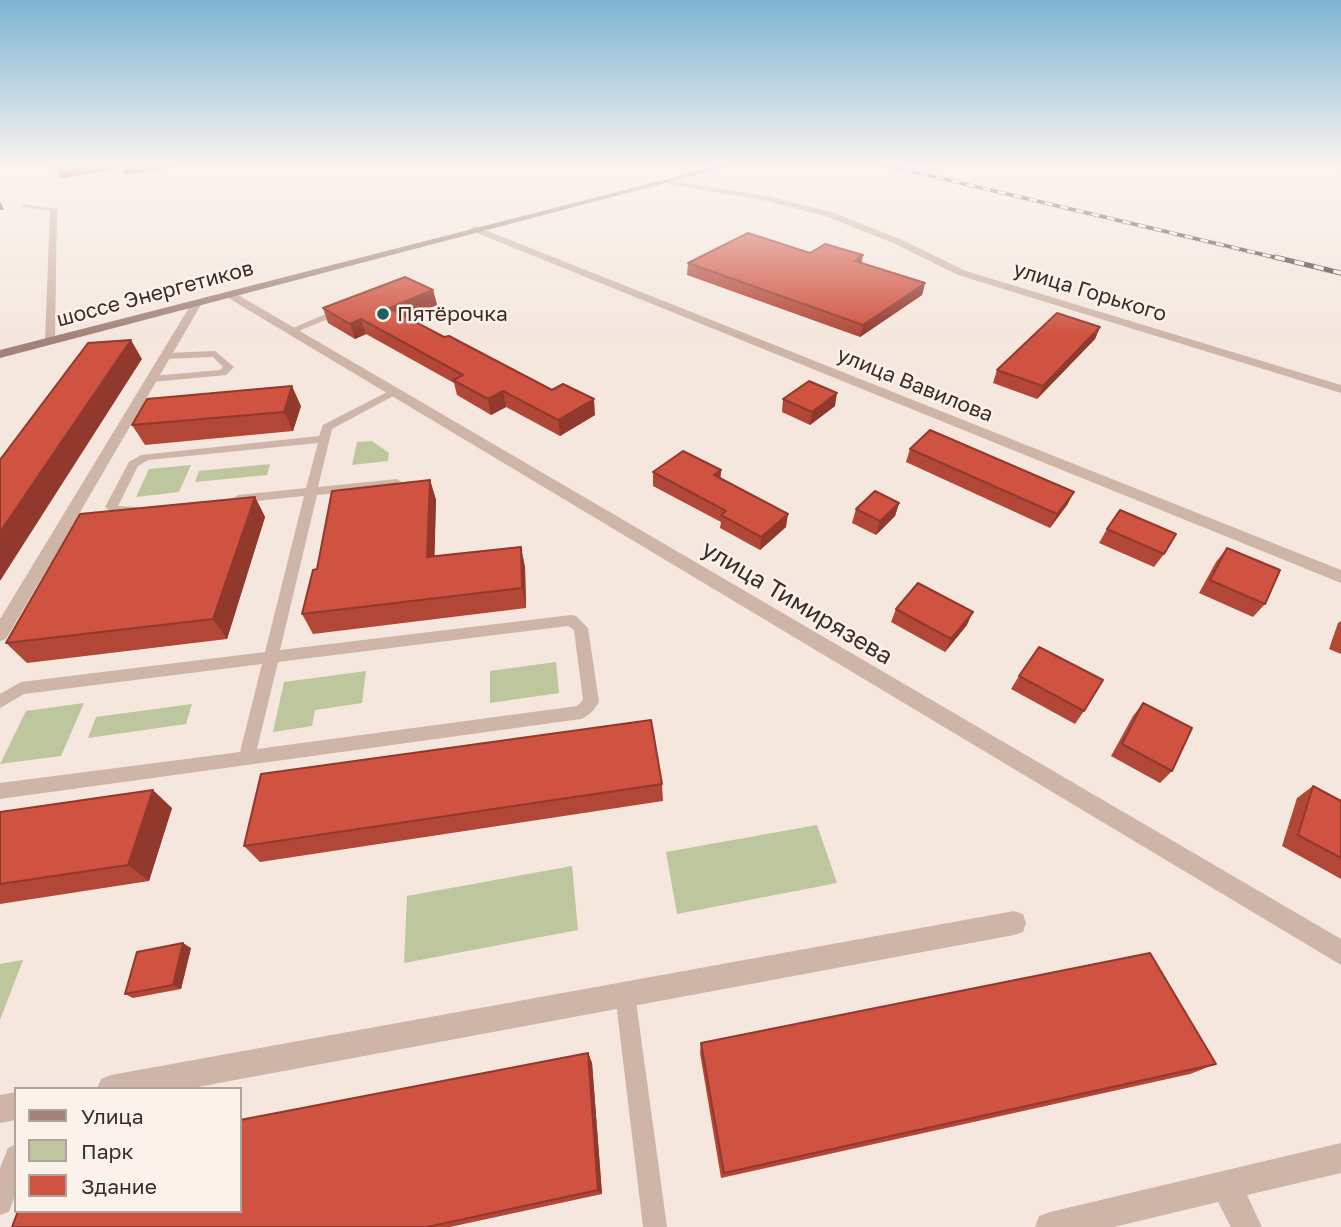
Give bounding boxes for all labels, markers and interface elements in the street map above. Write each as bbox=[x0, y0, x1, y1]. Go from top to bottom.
street label: шоссе Энергетиков bbox=[54, 256, 256, 332]
street label: улица Горького bbox=[1010, 257, 1170, 327]
place label: Пятёрочка bbox=[397, 301, 508, 327]
marker: Пятёрочка bbox=[375, 306, 391, 322]
street label: улица Вавилова bbox=[833, 342, 997, 428]
street label: улица Тимирязева bbox=[696, 535, 898, 671]
legend bbox=[14, 1087, 242, 1213]
text: Улица bbox=[81, 1103, 144, 1129]
text: Парк bbox=[81, 1138, 134, 1164]
text: Здание bbox=[81, 1173, 157, 1199]

